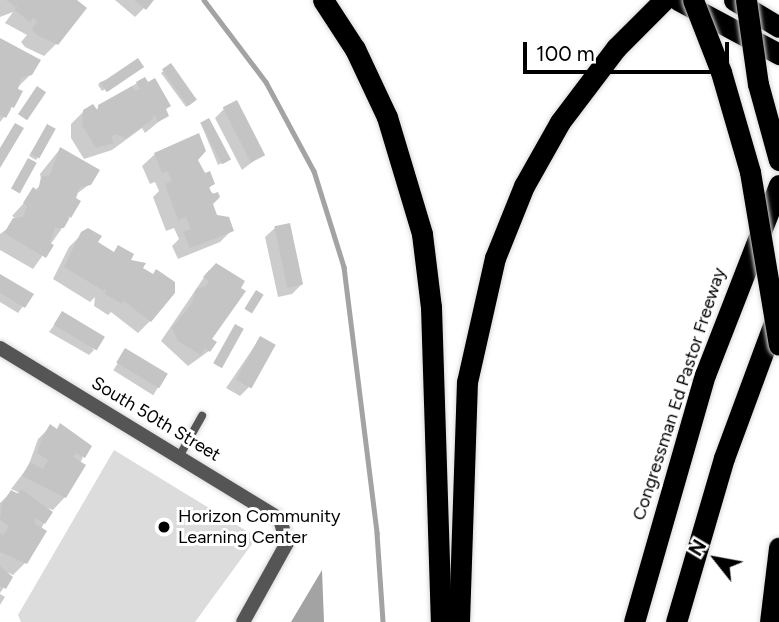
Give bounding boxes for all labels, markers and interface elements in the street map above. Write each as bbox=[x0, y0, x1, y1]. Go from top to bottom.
scale bar bbox=[527, 28, 734, 72]
text: 100 m bbox=[536, 41, 595, 66]
street label: Congressman Ed Pastor Freeway bbox=[628, 265, 730, 523]
street label: South 50th Street bbox=[88, 372, 224, 466]
place label: Horizon Community Learning Center bbox=[178, 506, 341, 548]
marker: Horizon Community Learning Center bbox=[156, 519, 172, 535]
north arrow bbox=[681, 524, 751, 594]
text: N bbox=[684, 536, 711, 560]

